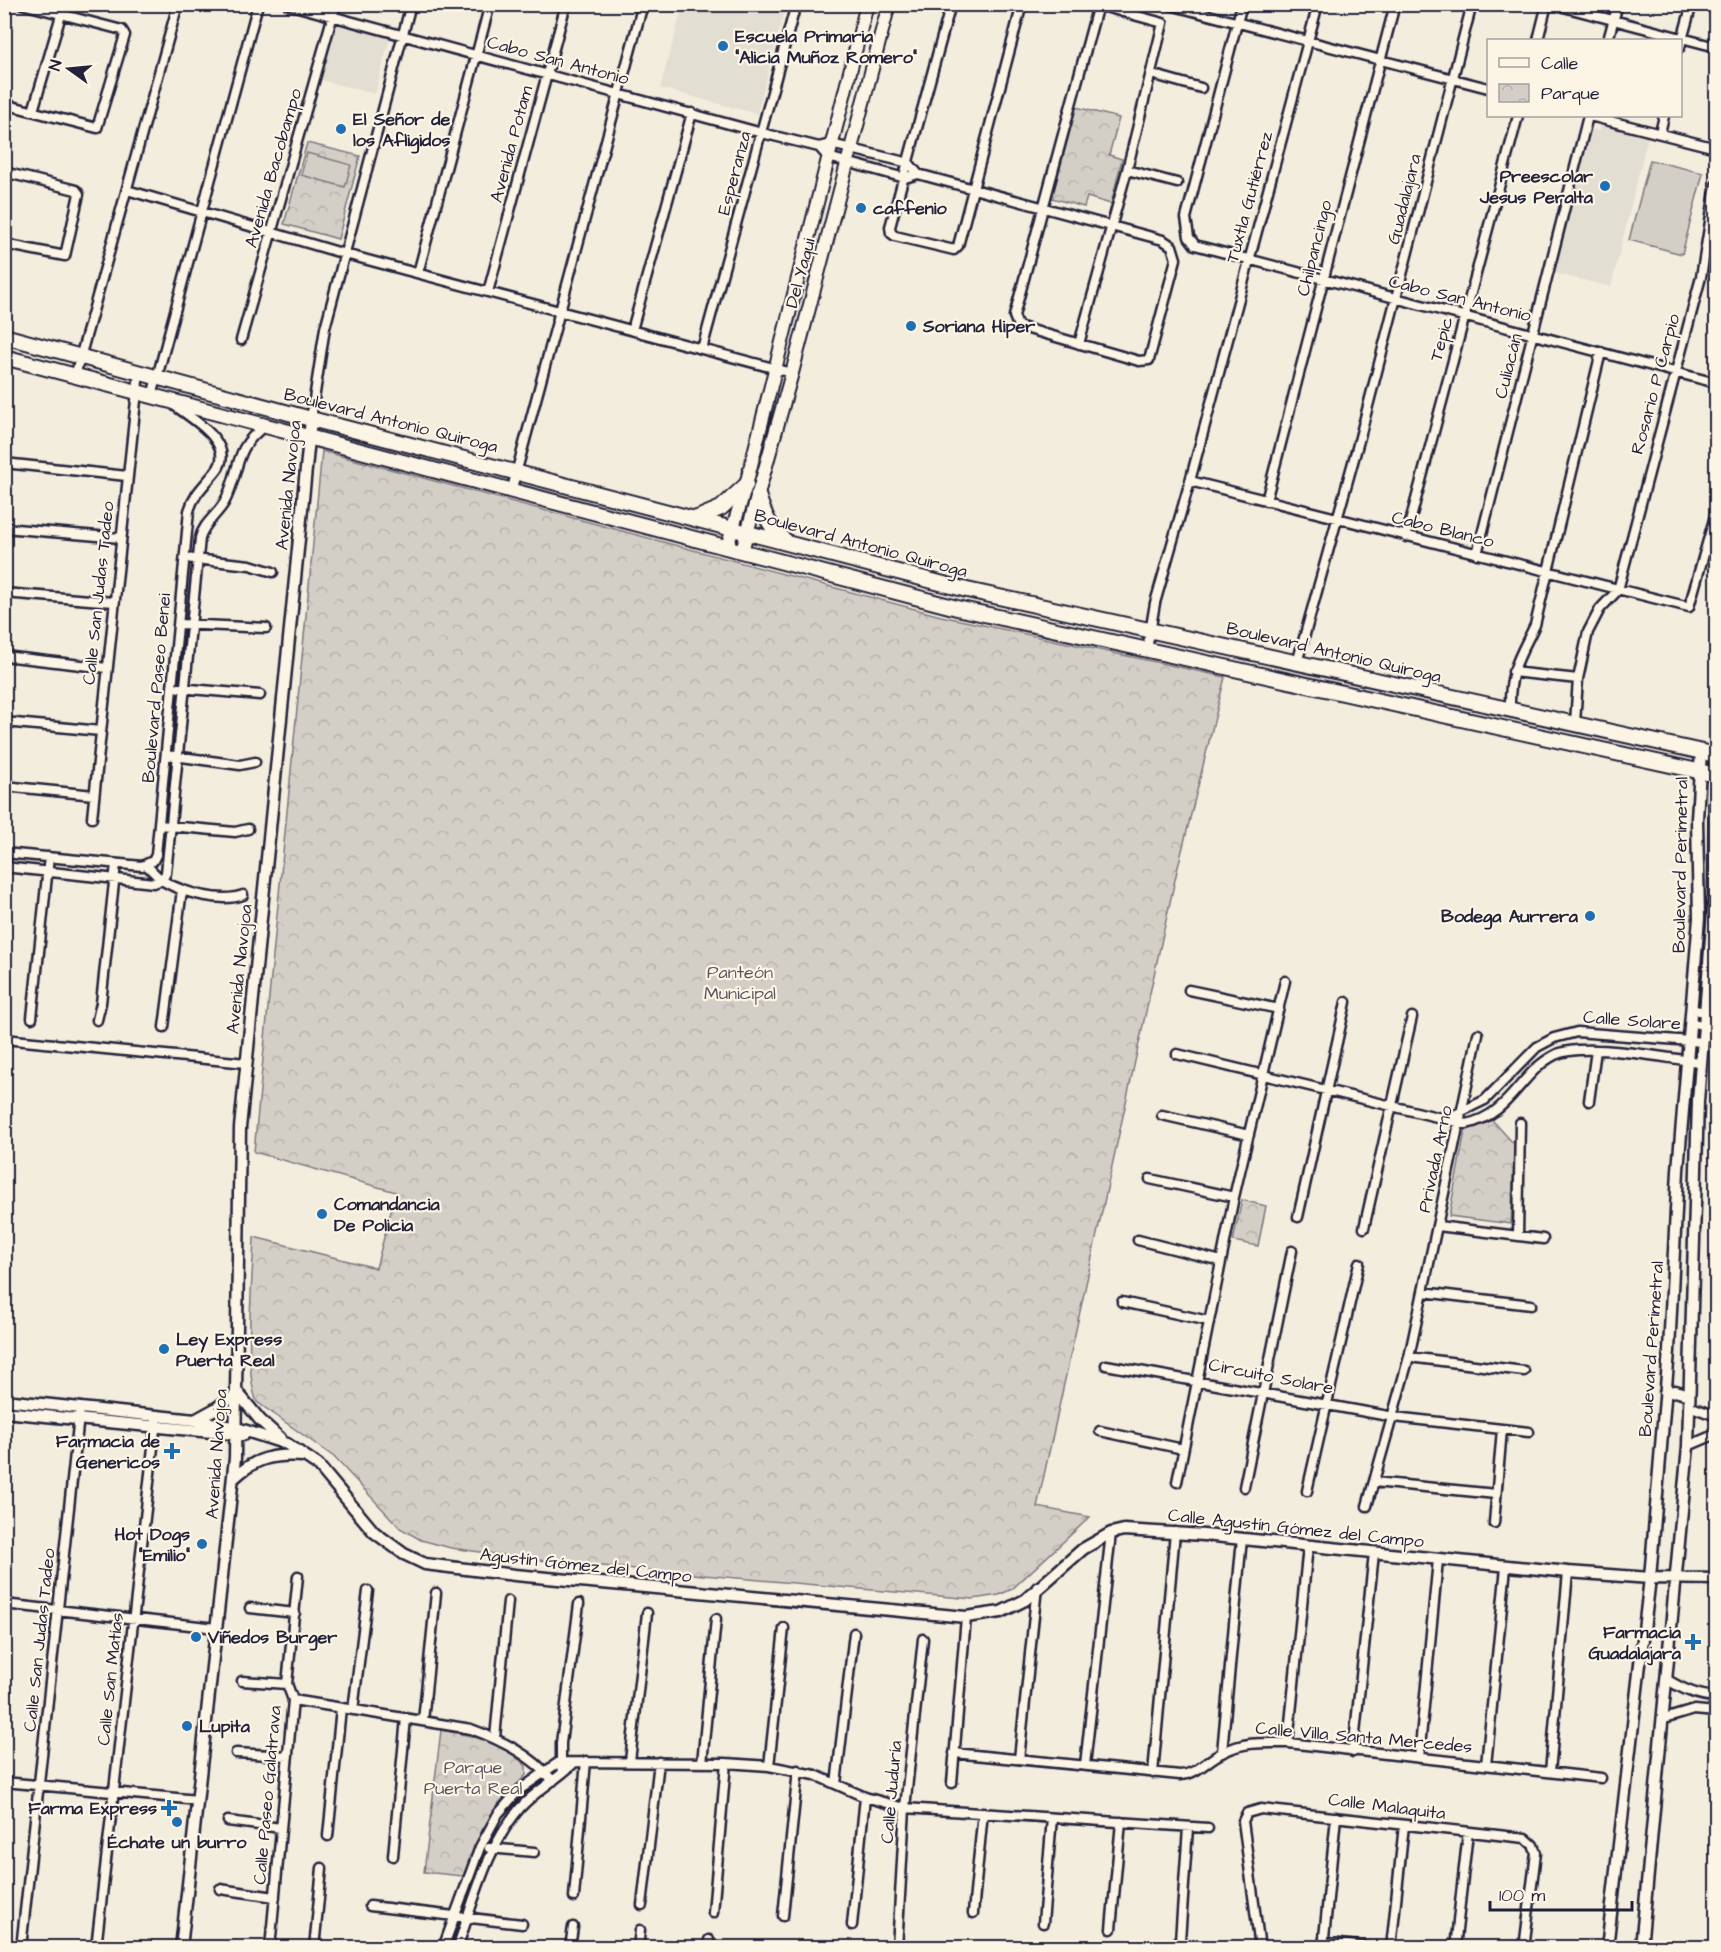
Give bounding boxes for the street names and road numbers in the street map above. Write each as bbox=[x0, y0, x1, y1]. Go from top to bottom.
street label: Cabo San Antonio bbox=[484, 30, 632, 91]
street label: Avenida Potam bbox=[484, 83, 539, 205]
street label: Avenida Bacobampo bbox=[239, 85, 308, 251]
street label: Esperanza bbox=[711, 129, 758, 218]
street label: Tuxtla Gutiérrez bbox=[1220, 129, 1279, 266]
street label: Guadalajara bbox=[1381, 151, 1428, 247]
street label: Chilpancingo bbox=[1291, 198, 1339, 299]
street label: Del Yaqui bbox=[779, 235, 822, 311]
street label: Cabo San Antonio bbox=[1386, 269, 1534, 328]
street label: Rosario P Carpio bbox=[1625, 311, 1686, 457]
street label: Tepic bbox=[1424, 314, 1459, 364]
street label: Culiacán bbox=[1488, 331, 1529, 401]
street label: Boulevard Antonio Quiroga bbox=[281, 382, 500, 460]
street label: Avenida Navojoa bbox=[269, 419, 308, 551]
street label: Calle San Judas Tadeo bbox=[76, 500, 121, 686]
street label: Boulevard Antonio Quiroga bbox=[751, 503, 970, 585]
street label: Cabo Blanco bbox=[1389, 505, 1497, 554]
street label: Boulevard Paseo Benei bbox=[136, 592, 177, 784]
street label: Boulevard Antonio Quiroga bbox=[1224, 616, 1444, 690]
street label: Boulevard Perimetral bbox=[1666, 776, 1695, 953]
street label: Avenida Navojoa bbox=[220, 903, 259, 1035]
street label: Calle Solare bbox=[1582, 1005, 1682, 1036]
street label: Privada Arno bbox=[1412, 1103, 1459, 1215]
street label: Boulevard Perimetral bbox=[1633, 1260, 1670, 1438]
street label: Circuito Solare bbox=[1206, 1352, 1336, 1401]
street label: Avenida Navojoa bbox=[199, 1388, 234, 1520]
street label: Calle Agustín Gómez del Campo bbox=[1167, 1503, 1425, 1555]
street label: Agustín Gómez del Campo bbox=[479, 1542, 693, 1590]
street label: Calle San Judas Tadeo bbox=[17, 1547, 62, 1733]
street label: Calle San Matías bbox=[91, 1611, 130, 1747]
street label: Calle Paseo Galatrava bbox=[247, 1704, 288, 1886]
street label: Calle Villa Santa Mercedes bbox=[1254, 1716, 1473, 1759]
street label: Calle Juduría bbox=[875, 1739, 908, 1845]
street label: Calle Malaquita bbox=[1327, 1787, 1447, 1826]

